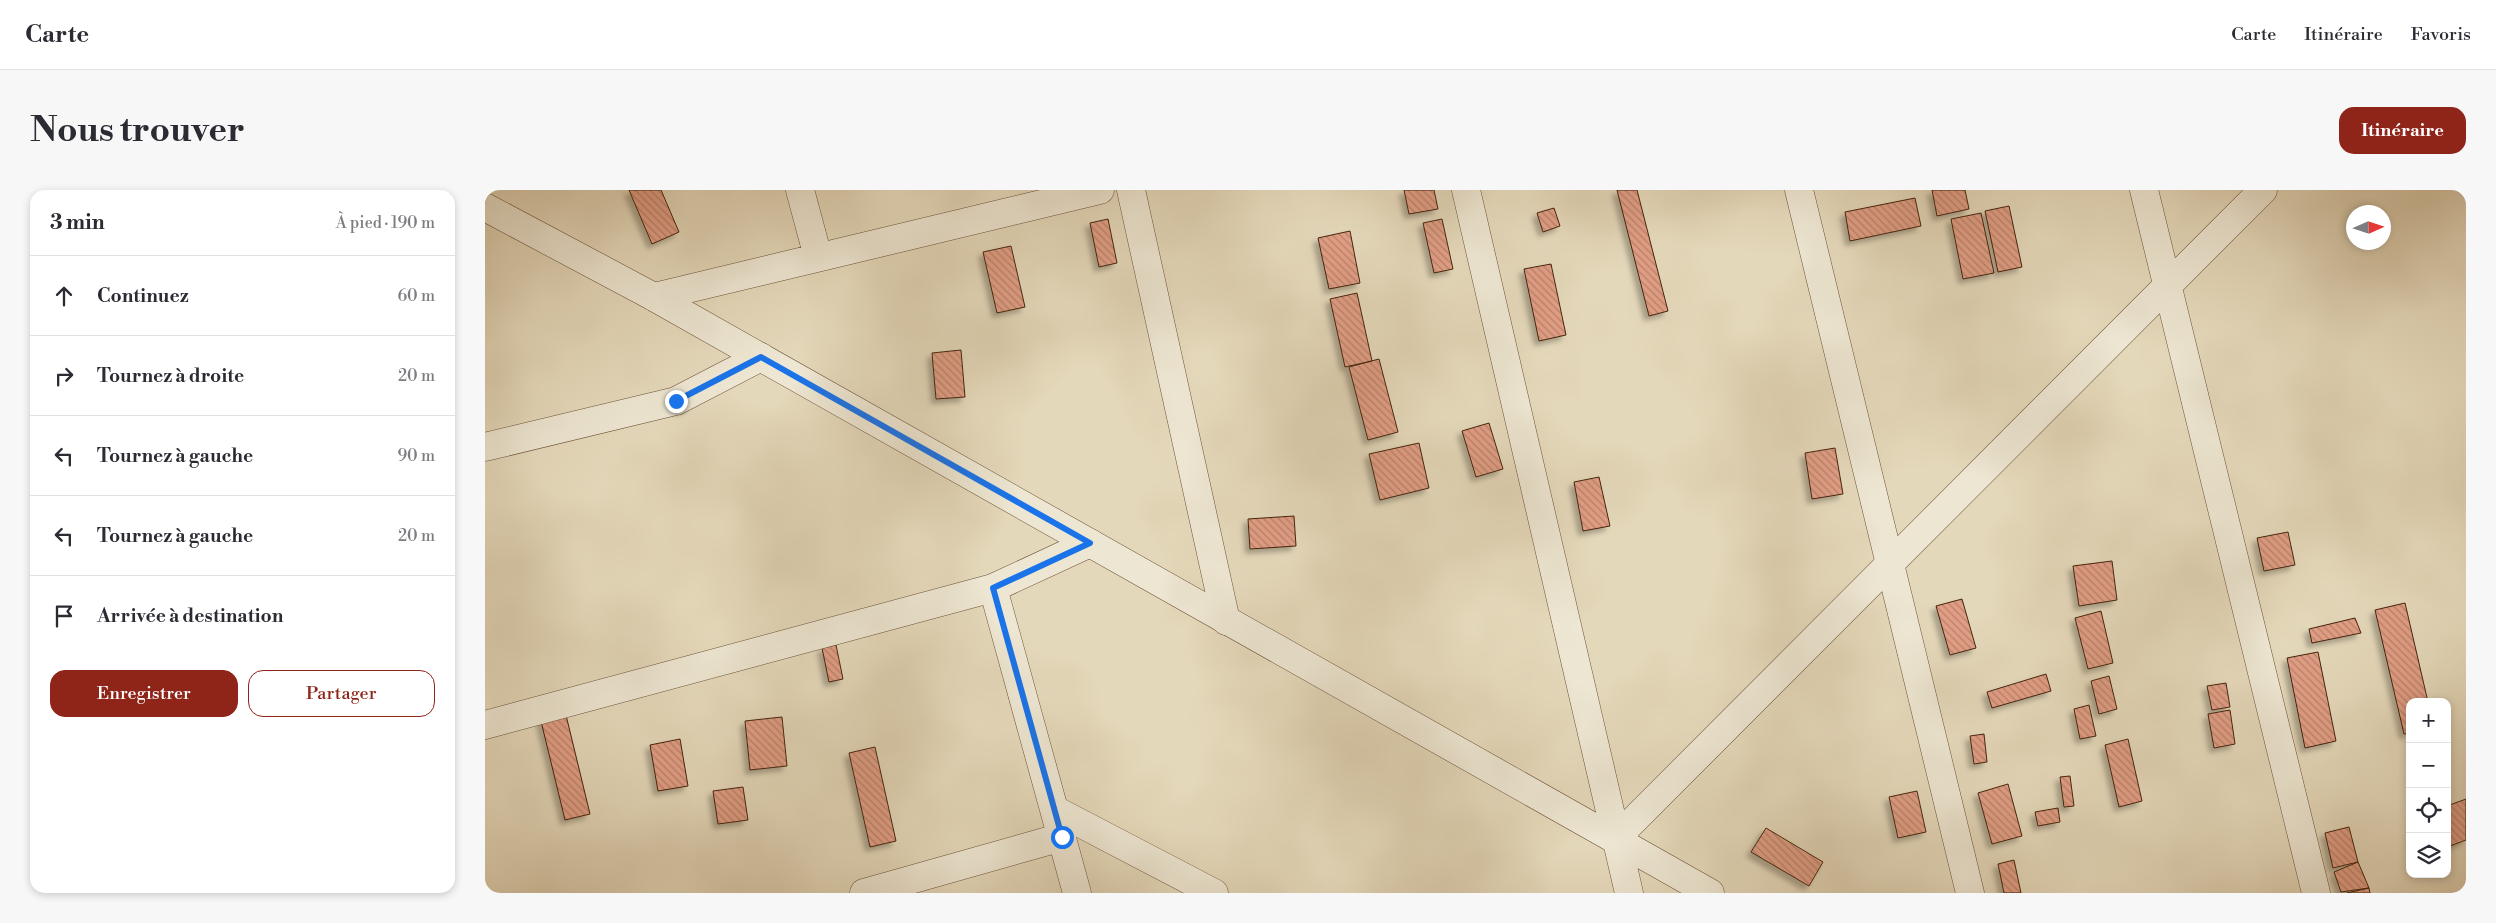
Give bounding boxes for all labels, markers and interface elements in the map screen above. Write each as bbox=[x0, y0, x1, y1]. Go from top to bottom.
text: Carte bbox=[25, 20, 89, 50]
text: Carte bbox=[2231, 23, 2276, 46]
text: Itinéraire bbox=[2304, 23, 2383, 46]
text: Favoris bbox=[2411, 23, 2471, 46]
button: Itinéraire bbox=[2339, 107, 2466, 154]
text: Nous trouver bbox=[30, 109, 245, 152]
north arrow bbox=[2346, 205, 2391, 250]
text: 3 min bbox=[50, 210, 105, 236]
text: À pied · 190 m bbox=[336, 213, 435, 233]
icon: ahead bbox=[50, 282, 78, 310]
text: Continuez bbox=[97, 284, 189, 308]
text: 60 m bbox=[397, 286, 435, 306]
icon: right bbox=[50, 362, 78, 390]
text: Tournez à droite bbox=[97, 364, 244, 388]
text: 20 m bbox=[398, 366, 435, 386]
route end bbox=[665, 390, 688, 413]
icon: left bbox=[50, 442, 78, 470]
text: Tournez à gauche bbox=[97, 444, 253, 468]
text: 90 m bbox=[397, 446, 435, 466]
icon: left bbox=[50, 522, 78, 550]
text: Tournez à gauche bbox=[97, 524, 253, 548]
text: 20 m bbox=[398, 526, 435, 546]
icon: arrive bbox=[50, 602, 78, 630]
text: Arrivée à destination bbox=[97, 604, 283, 628]
button: Enregistrer bbox=[50, 670, 238, 717]
button: Partager bbox=[248, 670, 435, 717]
map controls bbox=[2406, 698, 2451, 878]
button: + bbox=[2406, 698, 2451, 743]
button: − bbox=[2406, 743, 2451, 788]
button: locate bbox=[2406, 788, 2451, 833]
route start bbox=[1051, 826, 1074, 849]
button: layers bbox=[2406, 833, 2451, 878]

